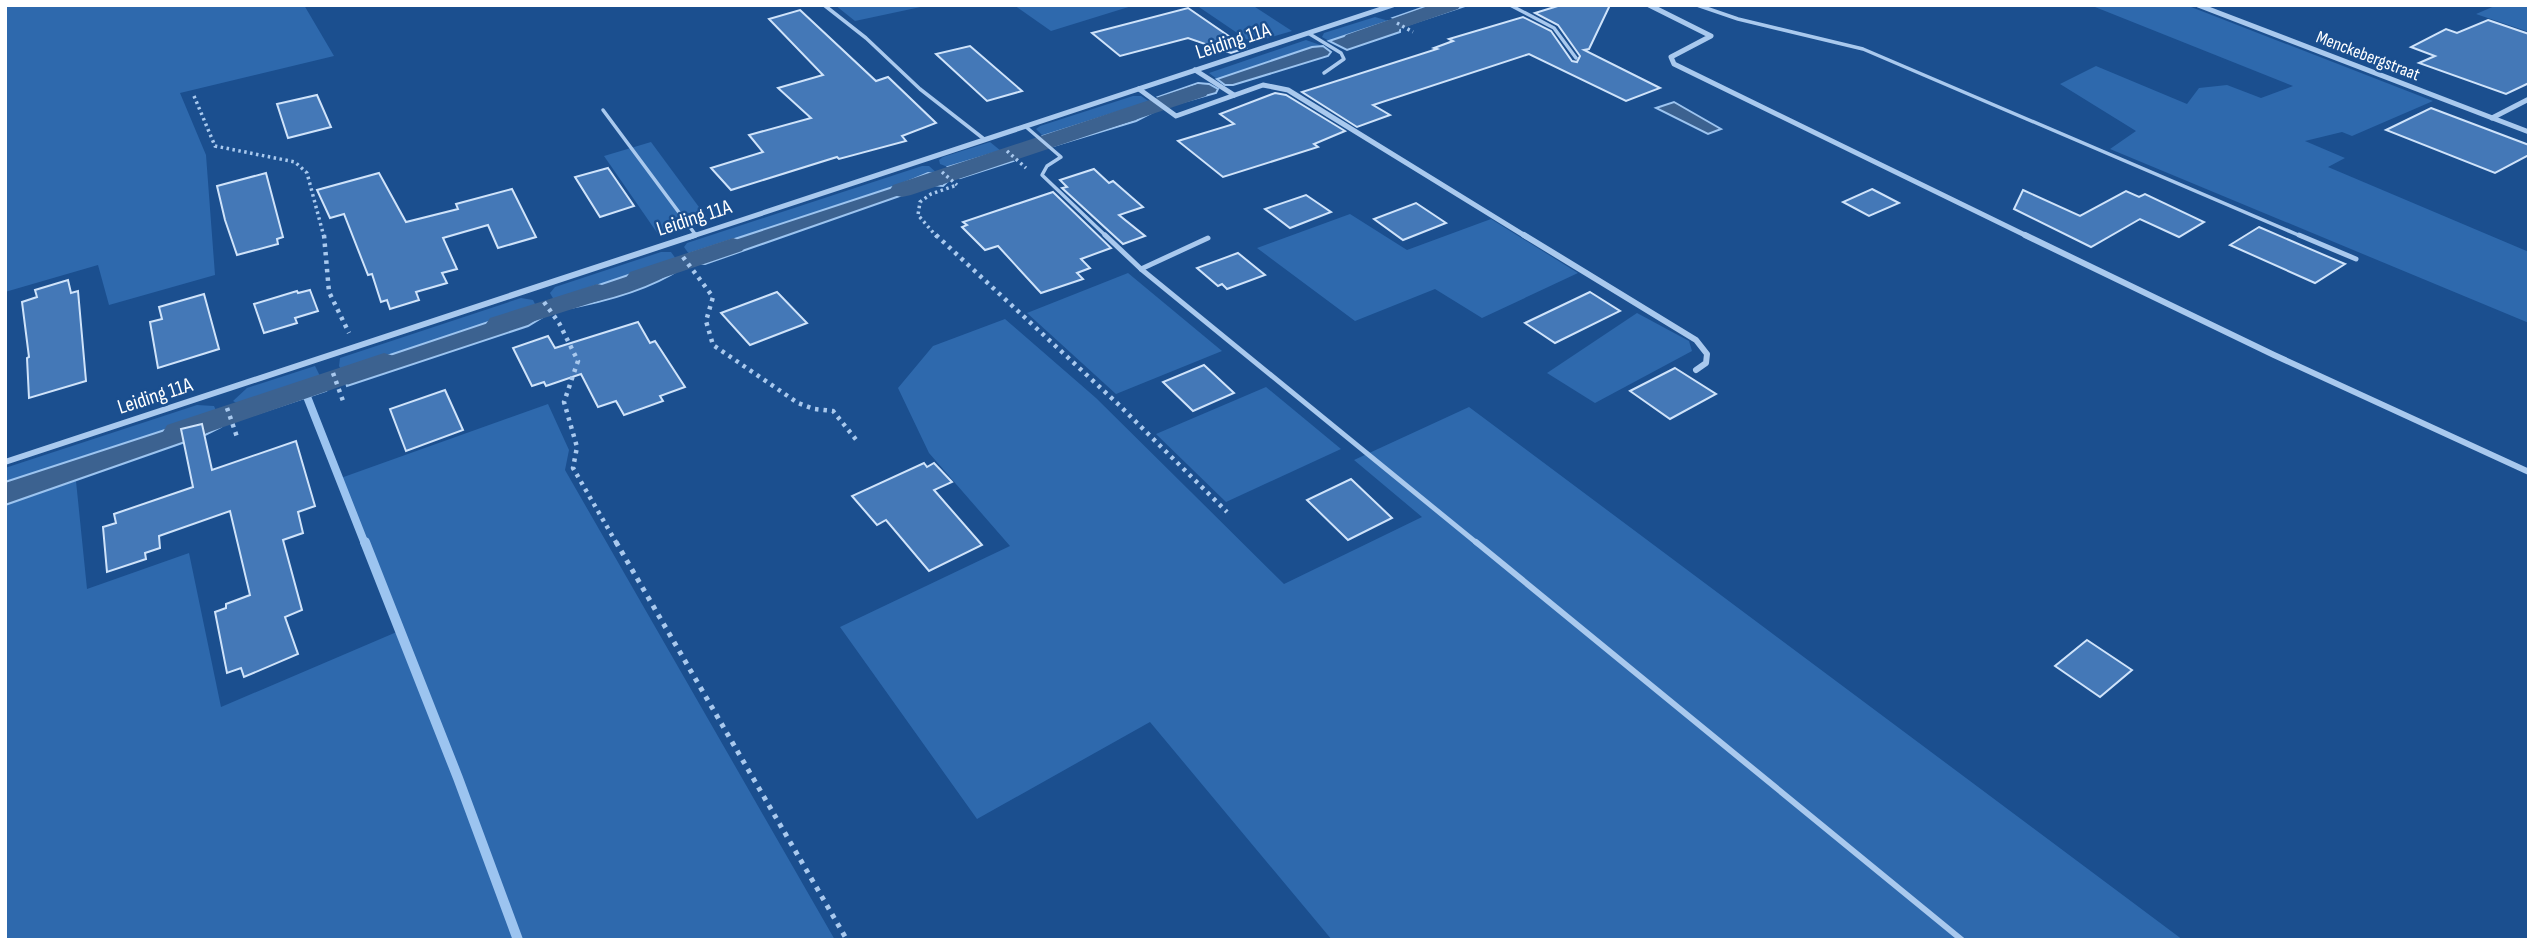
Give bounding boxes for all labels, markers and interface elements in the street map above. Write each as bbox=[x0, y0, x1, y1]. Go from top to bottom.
street label: Leiding 11A bbox=[1192, 17, 1275, 65]
street label: Menckebergstraat bbox=[2313, 27, 2423, 86]
street label: Leiding 11A bbox=[653, 194, 736, 242]
street label: Leiding 11A bbox=[114, 372, 197, 420]

